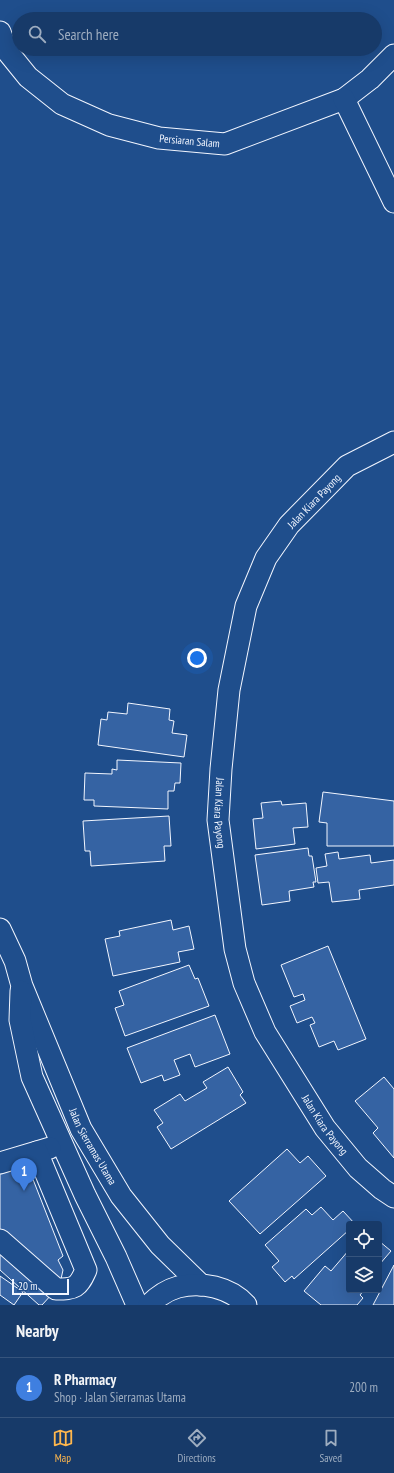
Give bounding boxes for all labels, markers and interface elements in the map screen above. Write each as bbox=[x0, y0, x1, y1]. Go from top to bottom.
search box bbox=[12, 12, 382, 56]
icon: search bbox=[26, 23, 48, 45]
text: Search here bbox=[58, 25, 119, 44]
street label: Persiaran Salam bbox=[159, 131, 220, 151]
street label: Jalan Kiara Payong bbox=[284, 471, 344, 532]
your location bbox=[187, 648, 207, 668]
street label: Jalan Kiara Payong bbox=[211, 776, 229, 849]
street label: Jalan Kiara Payong bbox=[298, 1091, 351, 1158]
street label: Jalan Sierramas Utama bbox=[66, 1105, 120, 1187]
pin: 1 bbox=[11, 1158, 37, 1191]
map controls bbox=[346, 1221, 382, 1293]
button: locate bbox=[346, 1221, 382, 1257]
button: layers bbox=[346, 1257, 382, 1293]
scale bar bbox=[12, 1277, 69, 1296]
text: 20 m bbox=[18, 1279, 37, 1293]
text: Nearby bbox=[16, 1320, 59, 1342]
text: R Pharmacy bbox=[54, 1370, 116, 1389]
text: 1 bbox=[26, 1379, 32, 1396]
text: 200 m bbox=[349, 1379, 378, 1396]
text: Shop · Jalan Sierramas Utama bbox=[54, 1389, 186, 1406]
tab: Map bbox=[52, 1427, 74, 1465]
tab: Directions bbox=[178, 1427, 216, 1465]
tab: Saved bbox=[319, 1427, 342, 1465]

